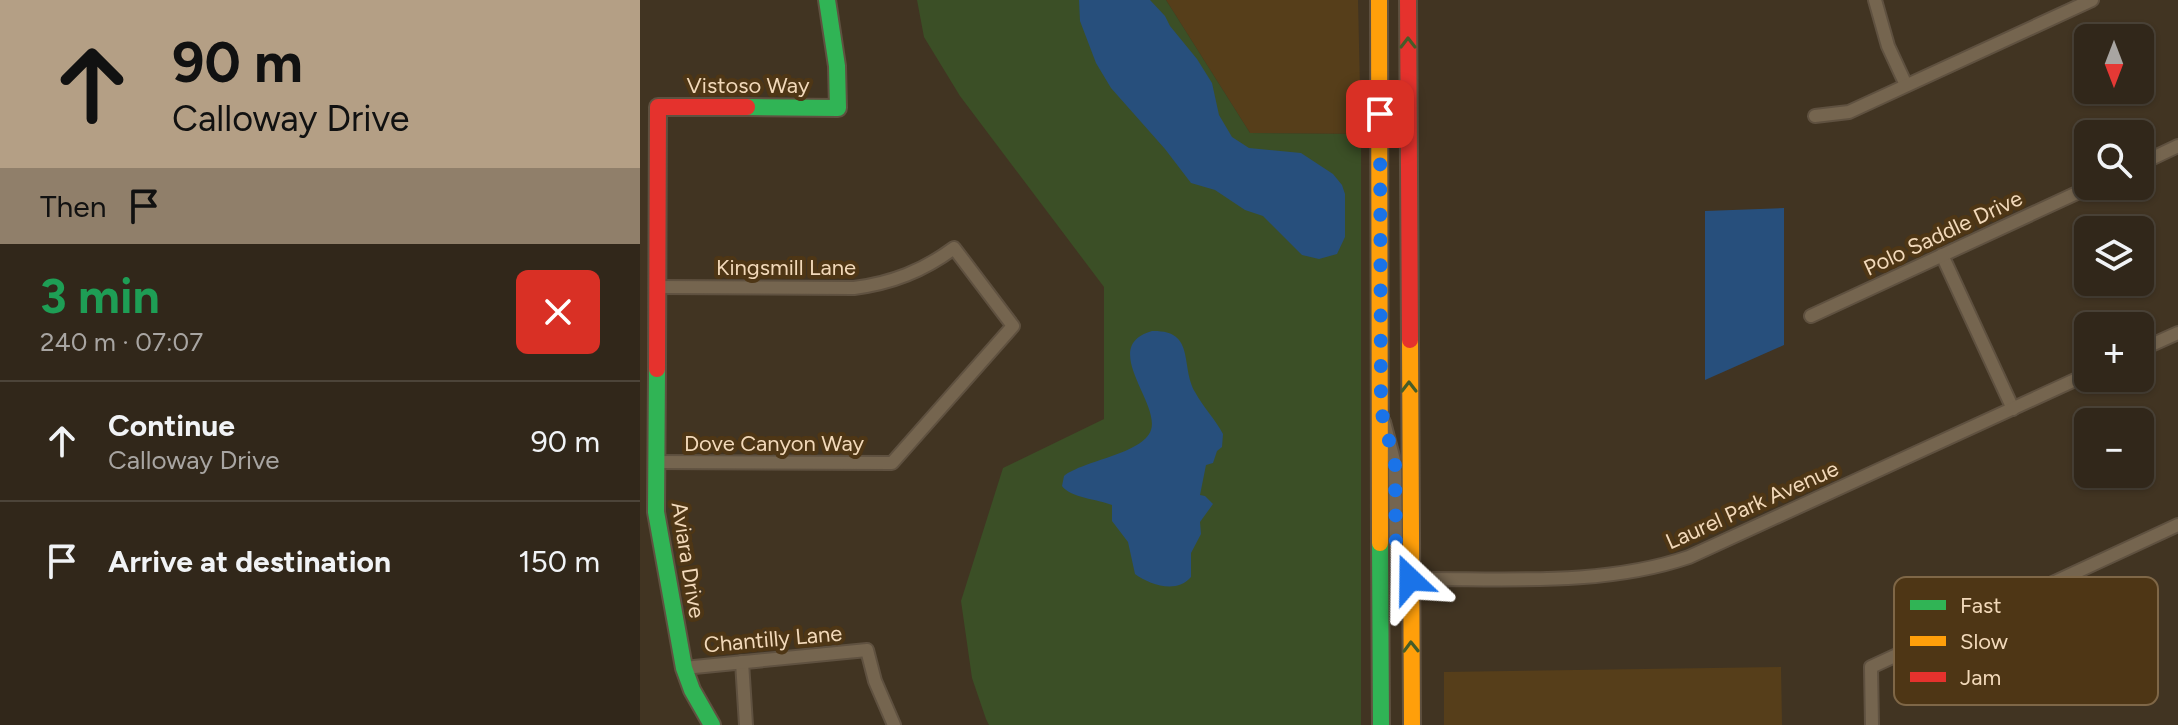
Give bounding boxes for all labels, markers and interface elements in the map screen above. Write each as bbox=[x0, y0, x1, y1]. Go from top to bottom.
north arrow bbox=[2074, 24, 2154, 104]
map controls bbox=[2074, 24, 2154, 488]
text: 90 m bbox=[172, 29, 303, 96]
icon: ahead bbox=[40, 32, 144, 136]
one-way arrow bbox=[1399, 36, 1417, 49]
street label: Vistoso Way bbox=[687, 72, 810, 99]
pin bbox=[1346, 80, 1414, 148]
icon: arrive bbox=[1358, 92, 1402, 136]
text: Calloway Drive bbox=[172, 97, 410, 140]
button: search bbox=[2074, 120, 2154, 200]
icon: arrive bbox=[122, 184, 166, 228]
street label: Polo Saddle Drive bbox=[1859, 184, 2027, 282]
text: Then bbox=[40, 188, 106, 225]
button: layers bbox=[2074, 216, 2154, 296]
street label: Kingsmill Lane bbox=[716, 254, 856, 281]
text: 3 min bbox=[40, 267, 160, 325]
button: close bbox=[516, 270, 600, 354]
button: + bbox=[2074, 312, 2154, 392]
text: 240 m · 07:07 bbox=[40, 326, 203, 358]
one-way arrow bbox=[1400, 380, 1418, 393]
text: Continue bbox=[108, 407, 235, 444]
button: − bbox=[2074, 408, 2154, 488]
icon: ahead bbox=[40, 419, 84, 463]
text: 90 m bbox=[531, 423, 600, 460]
street label: Dove Canyon Way bbox=[684, 430, 864, 457]
text: Calloway Drive bbox=[108, 444, 280, 476]
street label: Laurel Park Avenue bbox=[1661, 455, 1843, 555]
street label: Aviara Drive bbox=[665, 500, 711, 620]
position arrow bbox=[1368, 537, 1452, 621]
icon: arrive bbox=[40, 539, 84, 583]
text: Arrive at destination bbox=[108, 543, 391, 580]
text: 150 m bbox=[518, 543, 600, 580]
legend bbox=[1894, 577, 2158, 705]
text: Fast bbox=[1960, 592, 2002, 619]
street label: Chantilly Lane bbox=[703, 620, 843, 658]
text: Slow bbox=[1960, 628, 2009, 655]
one-way arrow bbox=[1402, 640, 1420, 653]
text: Jam bbox=[1960, 664, 2001, 691]

